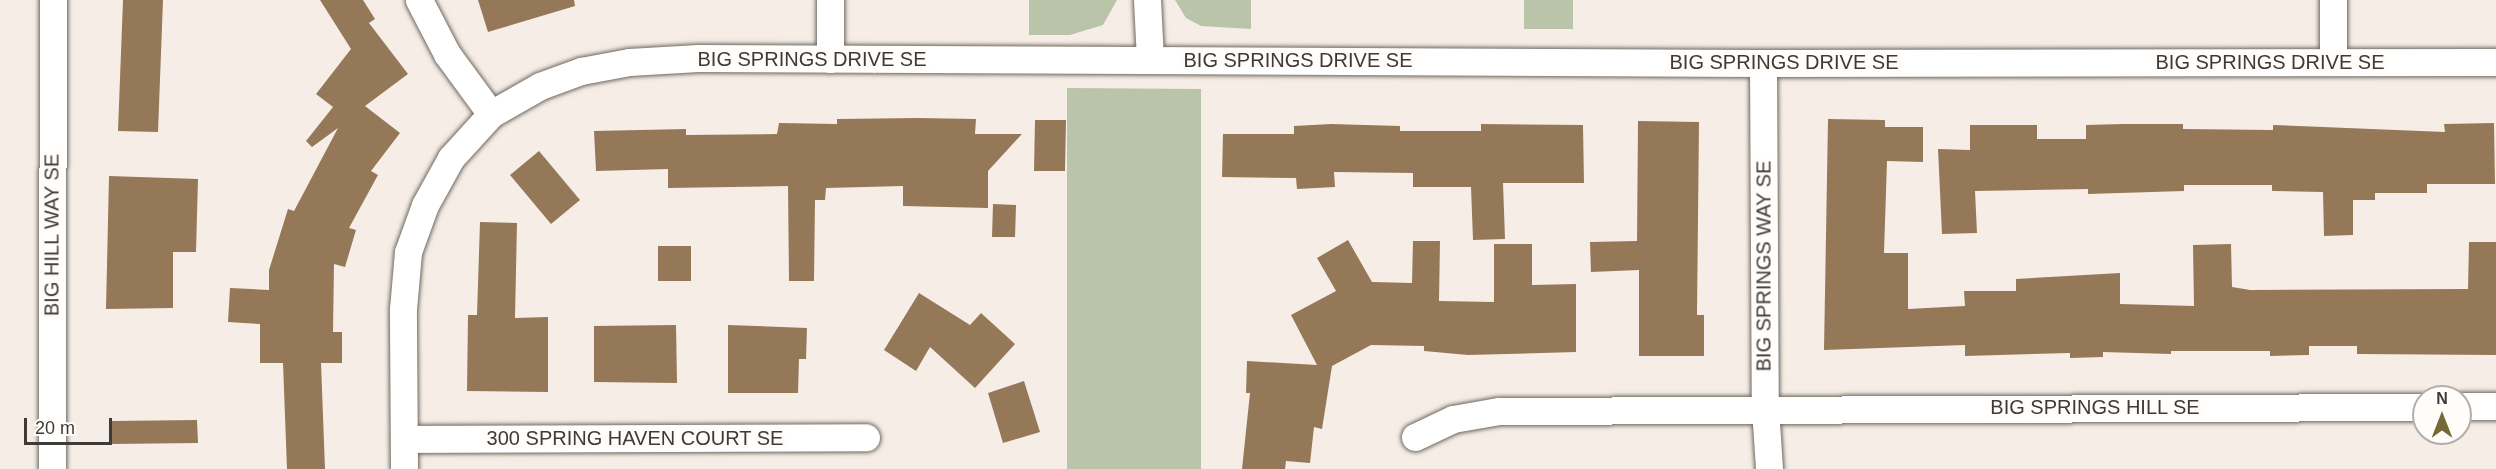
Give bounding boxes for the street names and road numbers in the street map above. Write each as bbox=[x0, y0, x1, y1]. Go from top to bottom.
street label: BIG SPRINGS DRIVE SE bbox=[698, 47, 926, 71]
street label: BIG SPRINGS DRIVE SE bbox=[1184, 48, 1412, 72]
street label: BIG SPRINGS DRIVE SE bbox=[1670, 50, 1898, 74]
street label: BIG SPRINGS DRIVE SE bbox=[2156, 50, 2384, 74]
street label: BIG HILL WAY SE bbox=[40, 153, 64, 317]
street label: BIG SPRINGS WAY SE bbox=[1752, 160, 1776, 372]
street label: BIG SPRINGS HILL SE bbox=[1990, 395, 2200, 419]
street label: 300 SPRING HAVEN COURT SE bbox=[486, 426, 784, 450]

